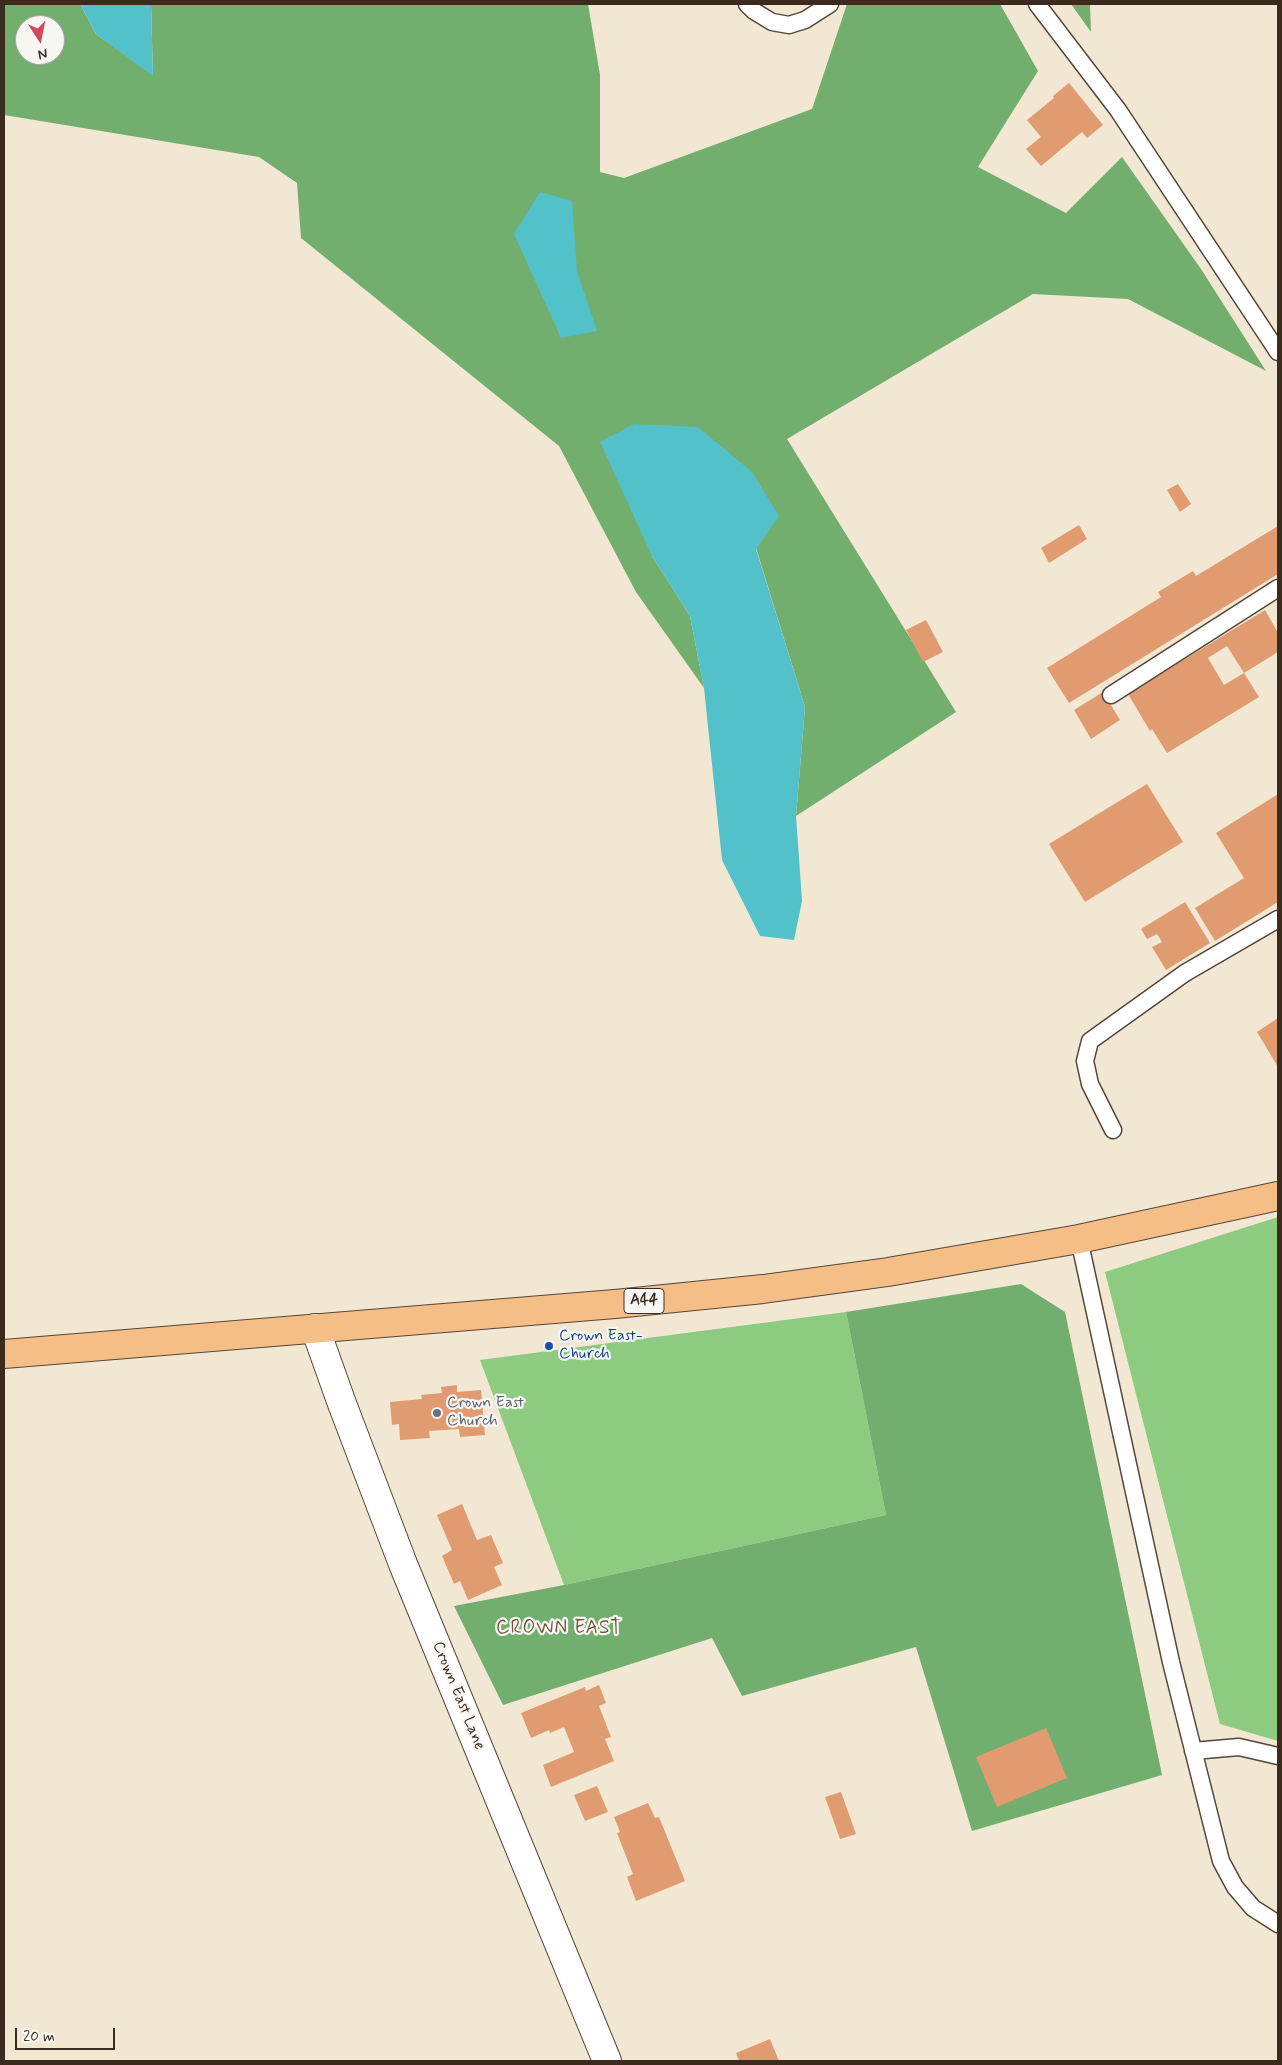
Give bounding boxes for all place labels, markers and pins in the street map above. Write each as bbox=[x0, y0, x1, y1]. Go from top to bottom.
place label: Crown East- Church bbox=[559, 1327, 643, 1365]
marker: Crown East- Church bbox=[543, 1340, 555, 1352]
place label: Crown East Church bbox=[447, 1394, 524, 1432]
marker: Crown East Church bbox=[431, 1407, 443, 1419]

